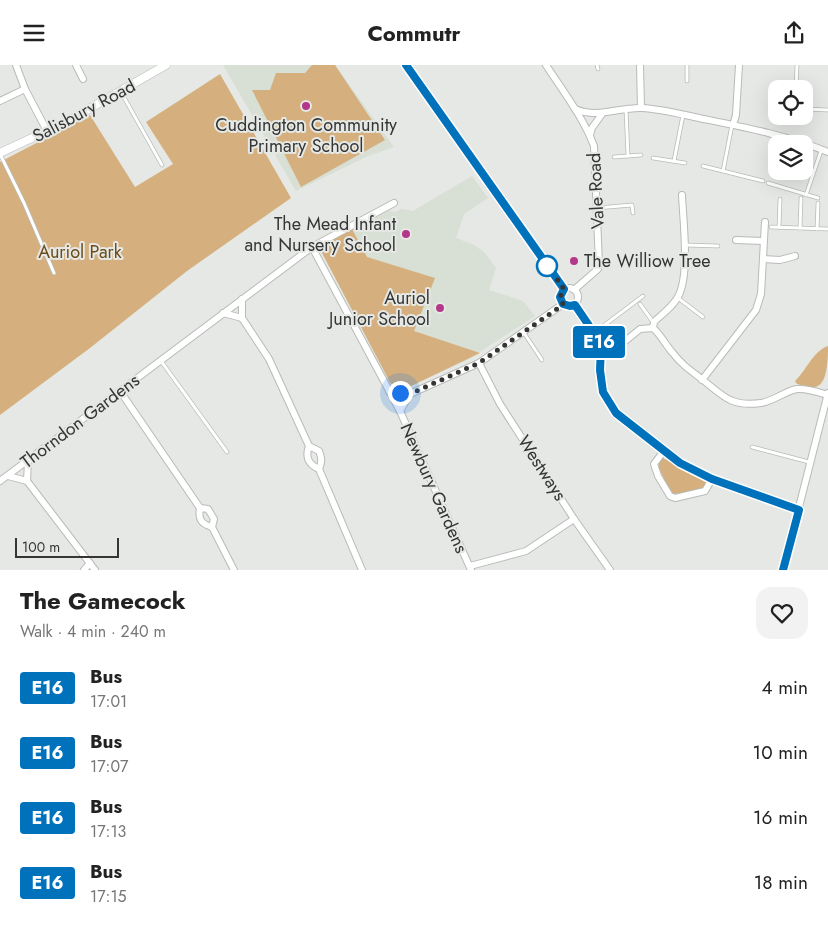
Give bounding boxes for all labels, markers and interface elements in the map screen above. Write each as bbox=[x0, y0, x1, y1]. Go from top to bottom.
text: Commutr bbox=[367, 17, 461, 49]
icon: menu bbox=[20, 19, 48, 47]
icon: share bbox=[780, 19, 808, 47]
street label: Salisbury Road bbox=[28, 73, 140, 149]
map controls bbox=[768, 80, 813, 180]
button: locate bbox=[768, 80, 813, 125]
marker: Cuddington Community Primary School bbox=[300, 100, 312, 112]
place label: Cuddington Community Primary School bbox=[215, 112, 397, 159]
button: layers bbox=[768, 135, 813, 180]
street label: Vale Road bbox=[581, 152, 611, 230]
place label: The Mead Infant and Nursery School bbox=[244, 211, 397, 258]
marker: The Mead Infant and Nursery School bbox=[400, 228, 412, 240]
park label: Auriol Park bbox=[38, 239, 122, 265]
place label: The Williow Tree bbox=[584, 248, 711, 274]
unlabelled marker bbox=[536, 255, 558, 277]
marker: The Williow Tree bbox=[568, 255, 580, 267]
place label: Auriol Junior School bbox=[327, 285, 430, 332]
marker: Auriol Junior School bbox=[434, 302, 446, 314]
line badge: E16 bbox=[570, 326, 628, 358]
text: E16 bbox=[583, 329, 615, 355]
street label: Thorndon Gardens bbox=[15, 368, 145, 474]
your location bbox=[388, 381, 413, 406]
street label: Newbury Gardens bbox=[394, 419, 474, 557]
street label: Westways bbox=[511, 430, 573, 506]
scale bar bbox=[15, 535, 119, 558]
text: 100 m bbox=[22, 537, 60, 557]
text: The Gamecock bbox=[20, 583, 186, 618]
button: heart bbox=[756, 587, 808, 639]
text: Walk · 4 min · 240 m bbox=[20, 620, 166, 643]
text: Bus bbox=[90, 663, 122, 690]
text: 4 min bbox=[761, 674, 808, 701]
text: E16 bbox=[31, 675, 64, 701]
text: 17:01 bbox=[90, 690, 127, 713]
text: Bus bbox=[90, 728, 122, 755]
text: 10 min bbox=[753, 739, 808, 766]
text: E16 bbox=[31, 740, 64, 766]
text: 17:07 bbox=[90, 755, 128, 778]
text: Bus bbox=[90, 793, 122, 820]
text: 16 min bbox=[753, 804, 808, 831]
text: E16 bbox=[31, 805, 64, 831]
text: 17:13 bbox=[90, 820, 126, 843]
text: Bus bbox=[90, 858, 122, 885]
text: 18 min bbox=[754, 869, 808, 896]
text: E16 bbox=[31, 870, 64, 896]
text: 17:15 bbox=[90, 885, 127, 908]

